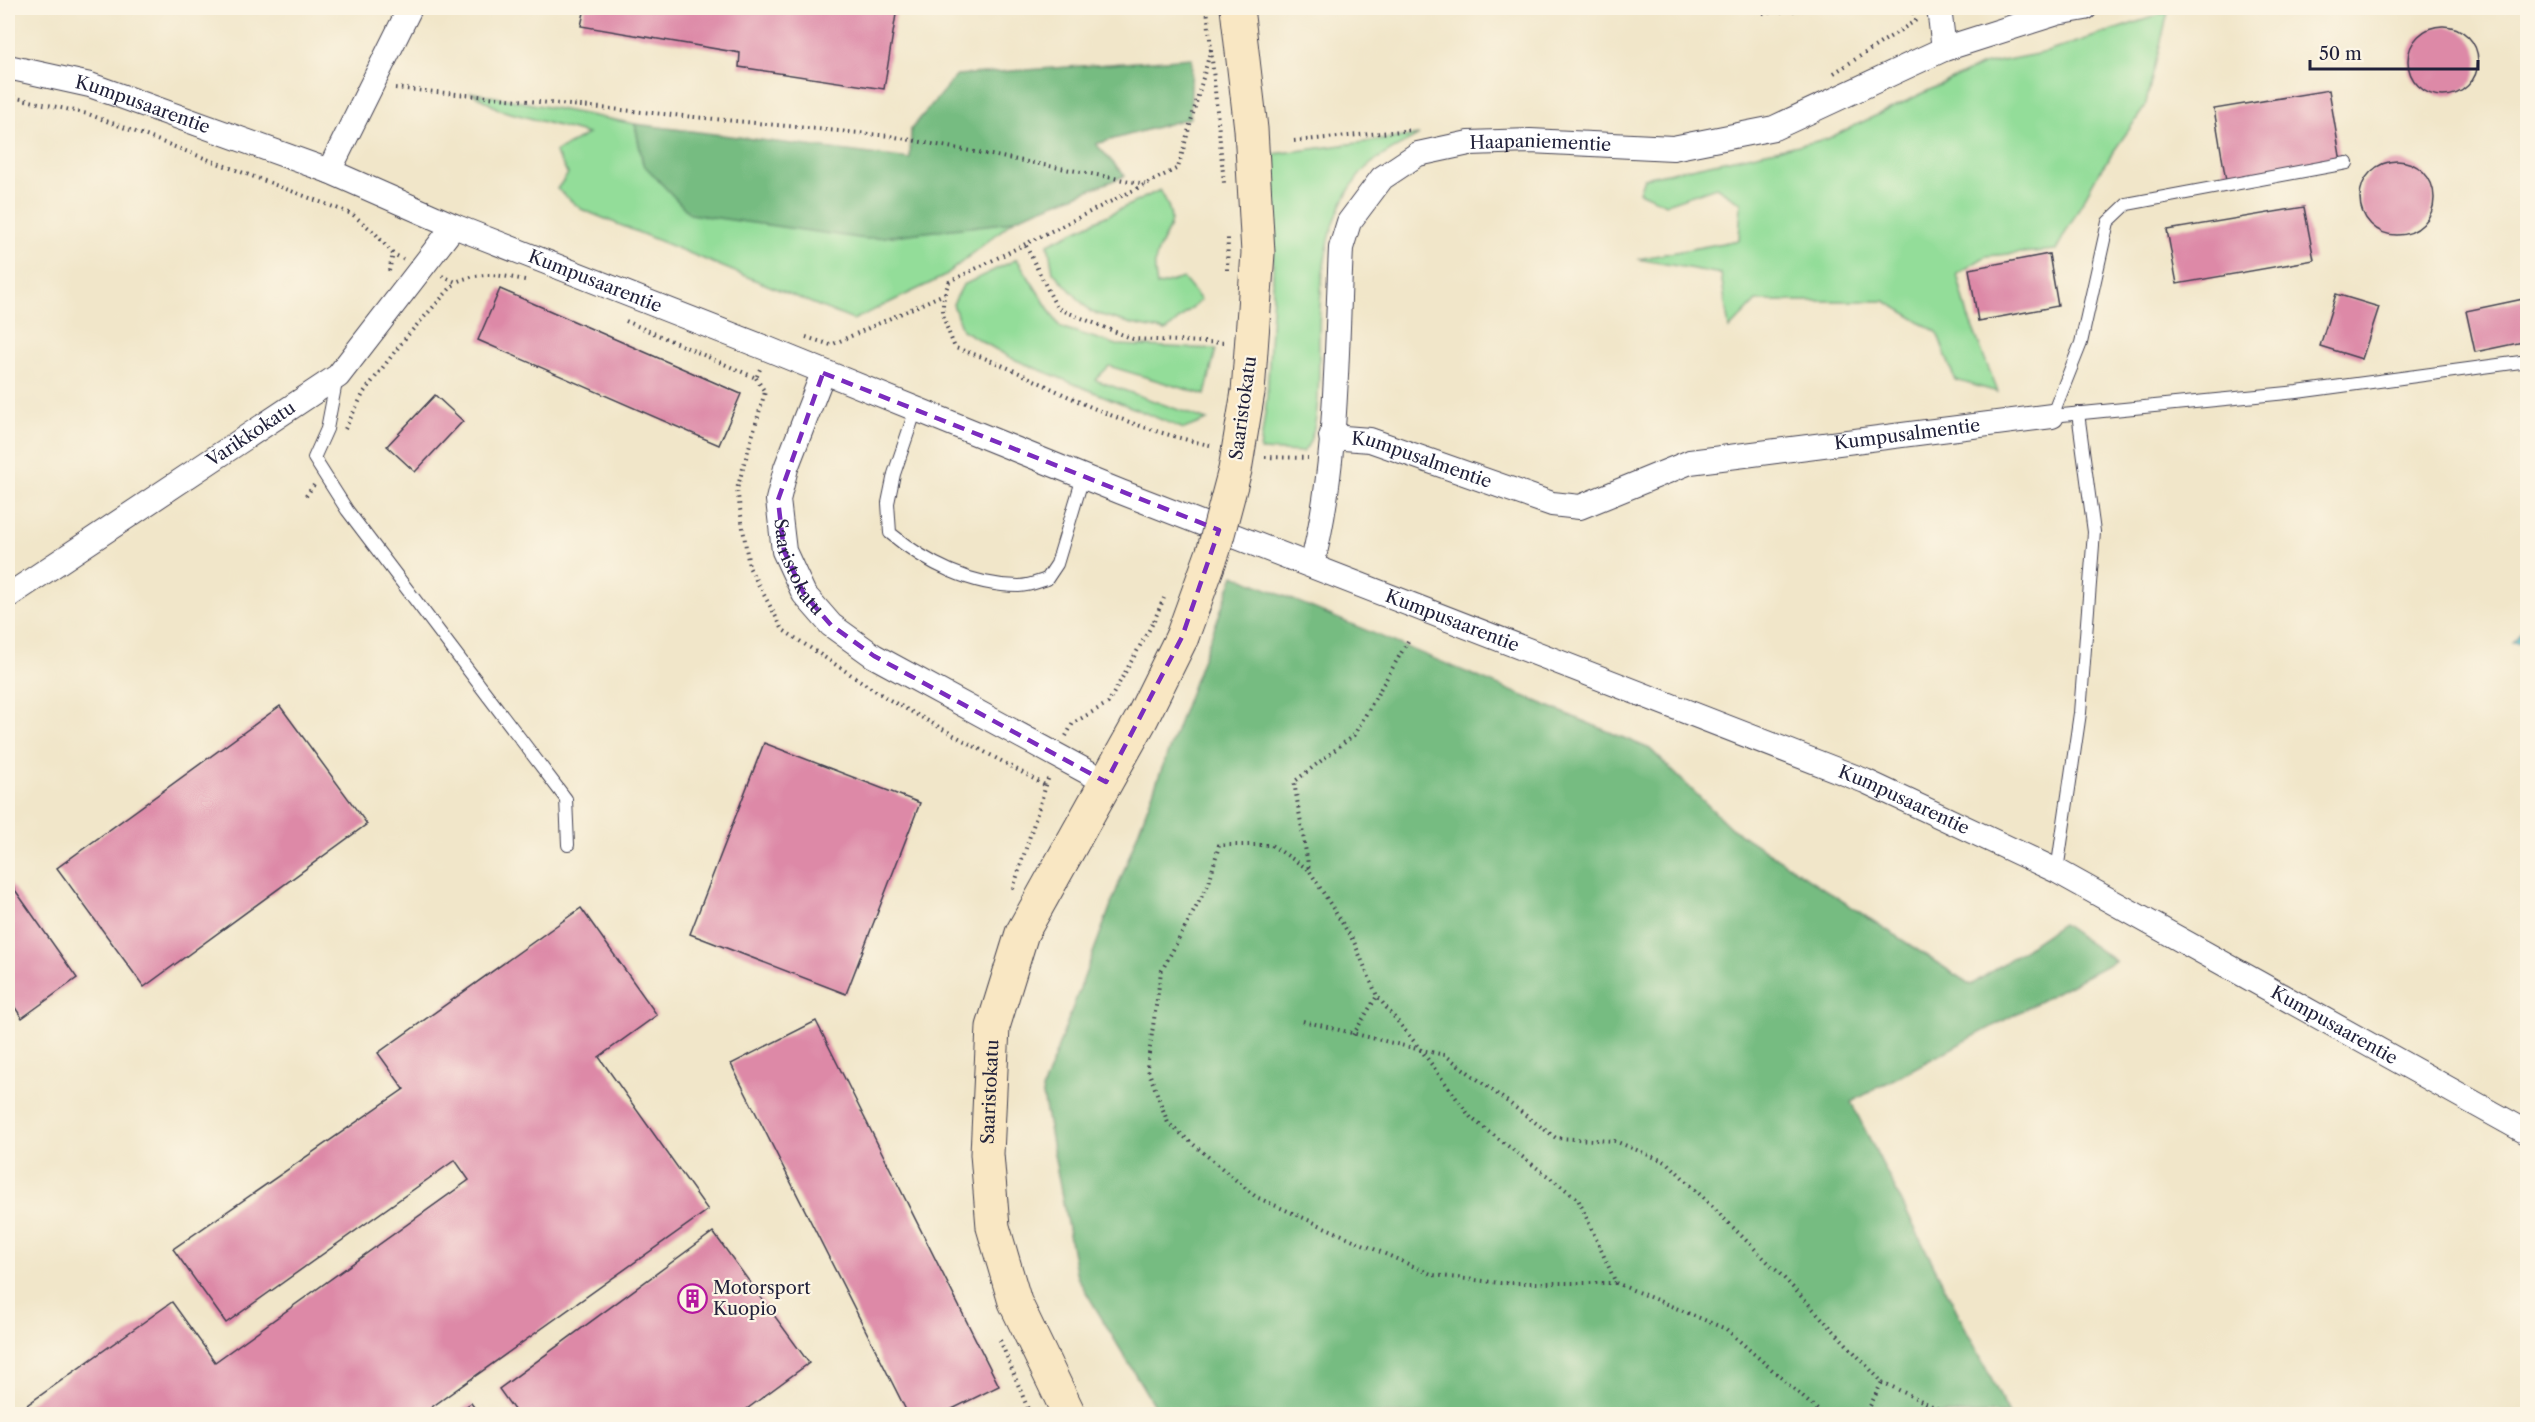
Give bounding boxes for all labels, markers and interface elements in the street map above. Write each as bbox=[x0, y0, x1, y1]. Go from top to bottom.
scale bar bbox=[2310, 33, 2478, 71]
text: 50 m bbox=[2319, 43, 2362, 65]
street label: Kumpusaarentie bbox=[73, 71, 213, 138]
street label: Haapaniementie bbox=[1469, 130, 1612, 156]
street label: Kumpusaarentie bbox=[525, 245, 665, 317]
street label: Saaristokatu bbox=[1225, 355, 1261, 461]
street label: Varikkokatu bbox=[202, 397, 300, 472]
street label: Kumpusalmentie bbox=[1833, 414, 1981, 455]
street label: Kumpusalmentie bbox=[1351, 428, 1495, 493]
street label: Saaristokatu bbox=[769, 517, 829, 620]
street label: Kumpusaarentie bbox=[1382, 585, 1522, 657]
street label: Kumpusaarentie bbox=[1835, 761, 1973, 839]
street label: Kumpusaarentie bbox=[2267, 981, 2401, 1069]
street label: Saaristokatu bbox=[976, 1039, 1003, 1145]
place label: Motorsport Kuopio bbox=[713, 1277, 811, 1320]
building icon: Motorsport Kuopio bbox=[676, 1282, 708, 1314]

